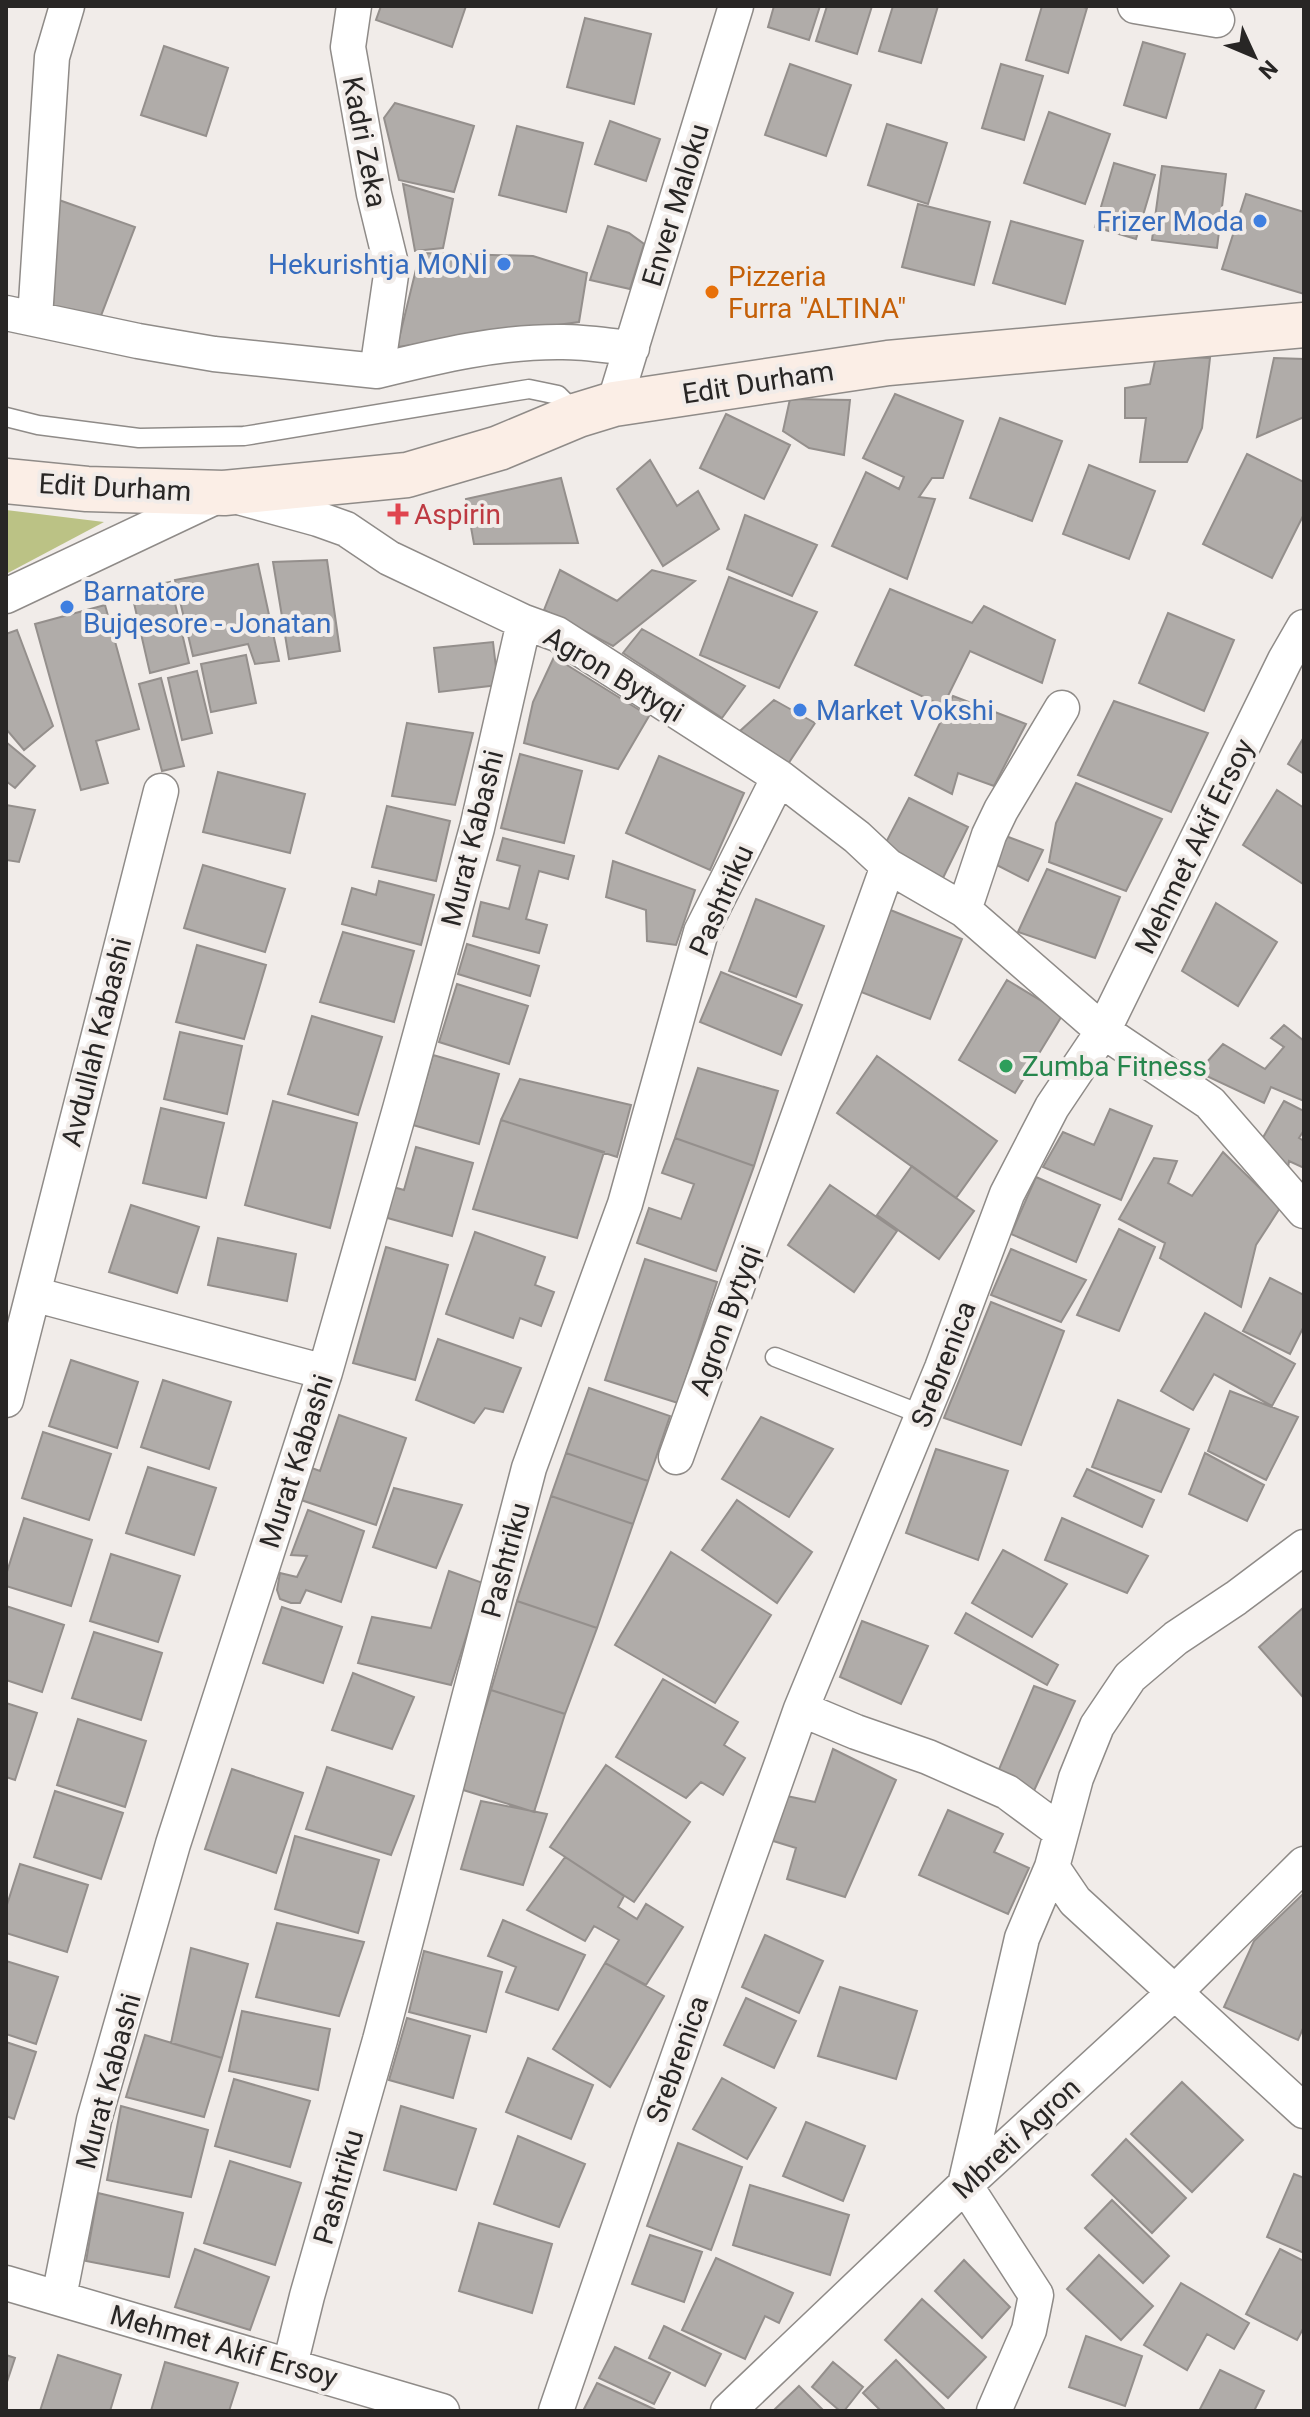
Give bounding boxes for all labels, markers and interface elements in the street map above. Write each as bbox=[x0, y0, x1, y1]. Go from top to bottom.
north arrow bbox=[1214, 16, 1294, 96]
text: N bbox=[1254, 55, 1282, 84]
street label: Kadri Zeka bbox=[336, 74, 393, 210]
street label: Enver Maloku bbox=[635, 120, 716, 290]
place label: Frizer Moda bbox=[1096, 205, 1244, 238]
marker: Frizer Moda bbox=[1251, 212, 1269, 230]
place label: Hekurishtja MONİ bbox=[268, 248, 488, 281]
marker: Hekurishtja MONİ bbox=[495, 255, 513, 273]
place label: Pizzeria Furra "ALTINA" bbox=[728, 260, 906, 325]
marker: Pizzeria Furra "ALTINA" bbox=[703, 283, 721, 301]
street label: Edit Durham bbox=[680, 354, 836, 411]
street label: Edit Durham bbox=[38, 467, 192, 508]
place label: Aspirin bbox=[414, 498, 501, 531]
marker: Aspirin bbox=[389, 505, 407, 523]
place label: Barnatore Bujqesore - Jonatan bbox=[83, 575, 331, 640]
marker: Barnatore Bujqesore - Jonatan bbox=[58, 598, 76, 616]
street label: Agron Bytyqi bbox=[538, 620, 690, 729]
place label: Market Vokshi bbox=[816, 694, 994, 727]
marker: Market Vokshi bbox=[791, 701, 809, 719]
street label: Mehmet Akif Ersoy bbox=[1128, 733, 1261, 959]
street label: Murat Kabashi bbox=[435, 747, 510, 930]
street label: Pashtriku bbox=[682, 840, 760, 961]
street label: Avdullah Kabashi bbox=[55, 934, 138, 1150]
place label: Zumba Fitness bbox=[1022, 1050, 1207, 1083]
marker: Zumba Fitness bbox=[997, 1057, 1015, 1075]
street label: Agron Bytyqi bbox=[683, 1241, 768, 1400]
street label: Srebrenica bbox=[904, 1296, 983, 1432]
street label: Murat Kabashi bbox=[253, 1370, 340, 1552]
street label: Pashtriku bbox=[474, 1499, 537, 1621]
street label: Murat Kabashi bbox=[69, 1990, 148, 2173]
street label: Srebrenica bbox=[639, 1991, 716, 2127]
street label: Mbreti Agron bbox=[946, 2071, 1087, 2206]
street label: Pashtriku bbox=[306, 2126, 371, 2248]
street label: Mehmet Akif Ersoy bbox=[106, 2298, 341, 2395]

